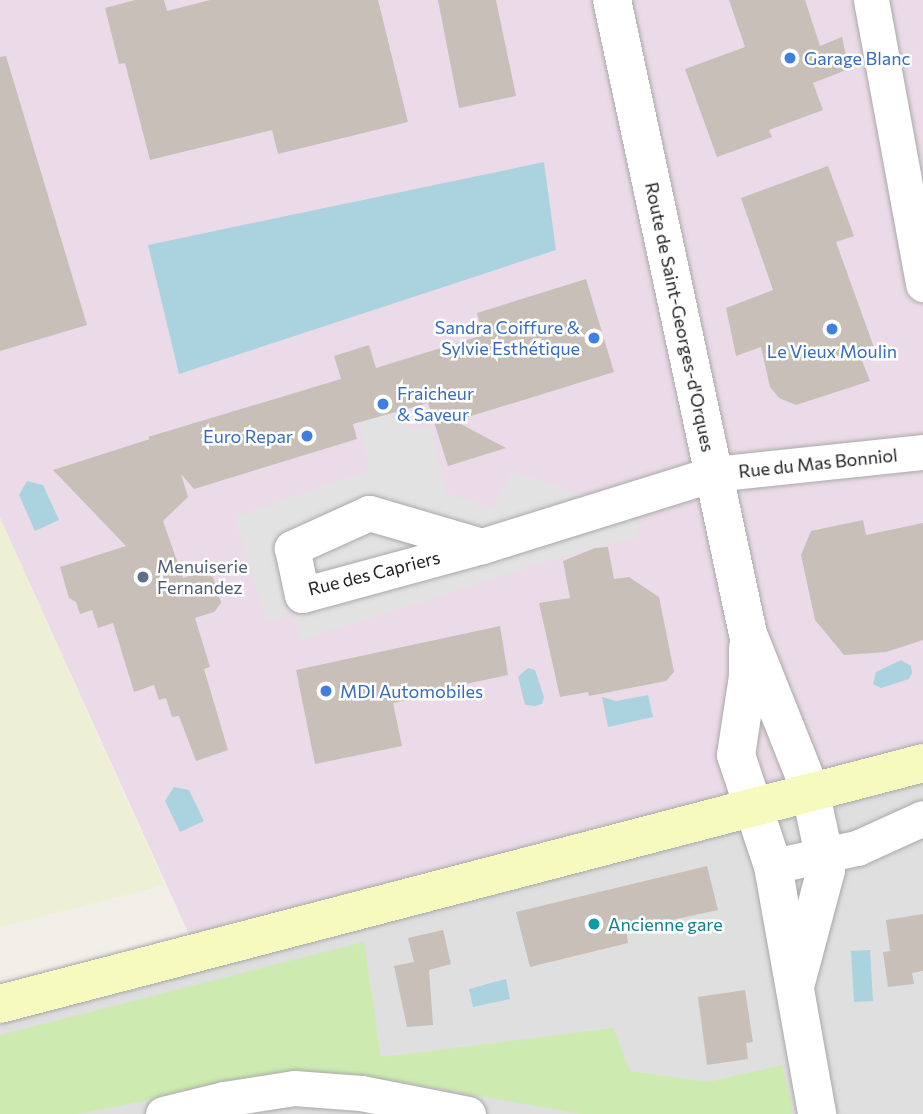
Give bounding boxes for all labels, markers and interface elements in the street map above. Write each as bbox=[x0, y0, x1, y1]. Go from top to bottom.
place label: Garage Blanc bbox=[804, 47, 910, 69]
marker: Garage Blanc bbox=[782, 50, 798, 66]
street label: Route de Saint-Georges-d'Orques bbox=[641, 180, 719, 454]
place label: Sandra Coiffure & Sylvie Esthétique bbox=[435, 317, 580, 360]
marker: Le Vieux Moulin bbox=[824, 321, 840, 337]
marker: Sandra Coiffure & Sylvie Esthétique bbox=[586, 330, 602, 346]
place label: Le Vieux Moulin bbox=[767, 340, 897, 362]
place label: Fraicheur & Saveur bbox=[397, 383, 474, 426]
marker: Fraicheur & Saveur bbox=[375, 396, 391, 412]
place label: Euro Repar bbox=[203, 425, 293, 447]
marker: Euro Repar bbox=[299, 428, 315, 444]
street label: Rue du Mas Bonniol bbox=[737, 444, 899, 482]
street label: Rue des Capriers bbox=[306, 546, 442, 600]
place label: Menuiserie Fernandez bbox=[157, 556, 248, 598]
marker: Menuiserie Fernandez bbox=[135, 569, 151, 585]
place label: MDI Automobiles bbox=[340, 680, 483, 702]
marker: MDI Automobiles bbox=[318, 683, 334, 699]
place label: Ancienne gare bbox=[608, 913, 723, 935]
marker: Ancienne gare bbox=[586, 916, 602, 932]

